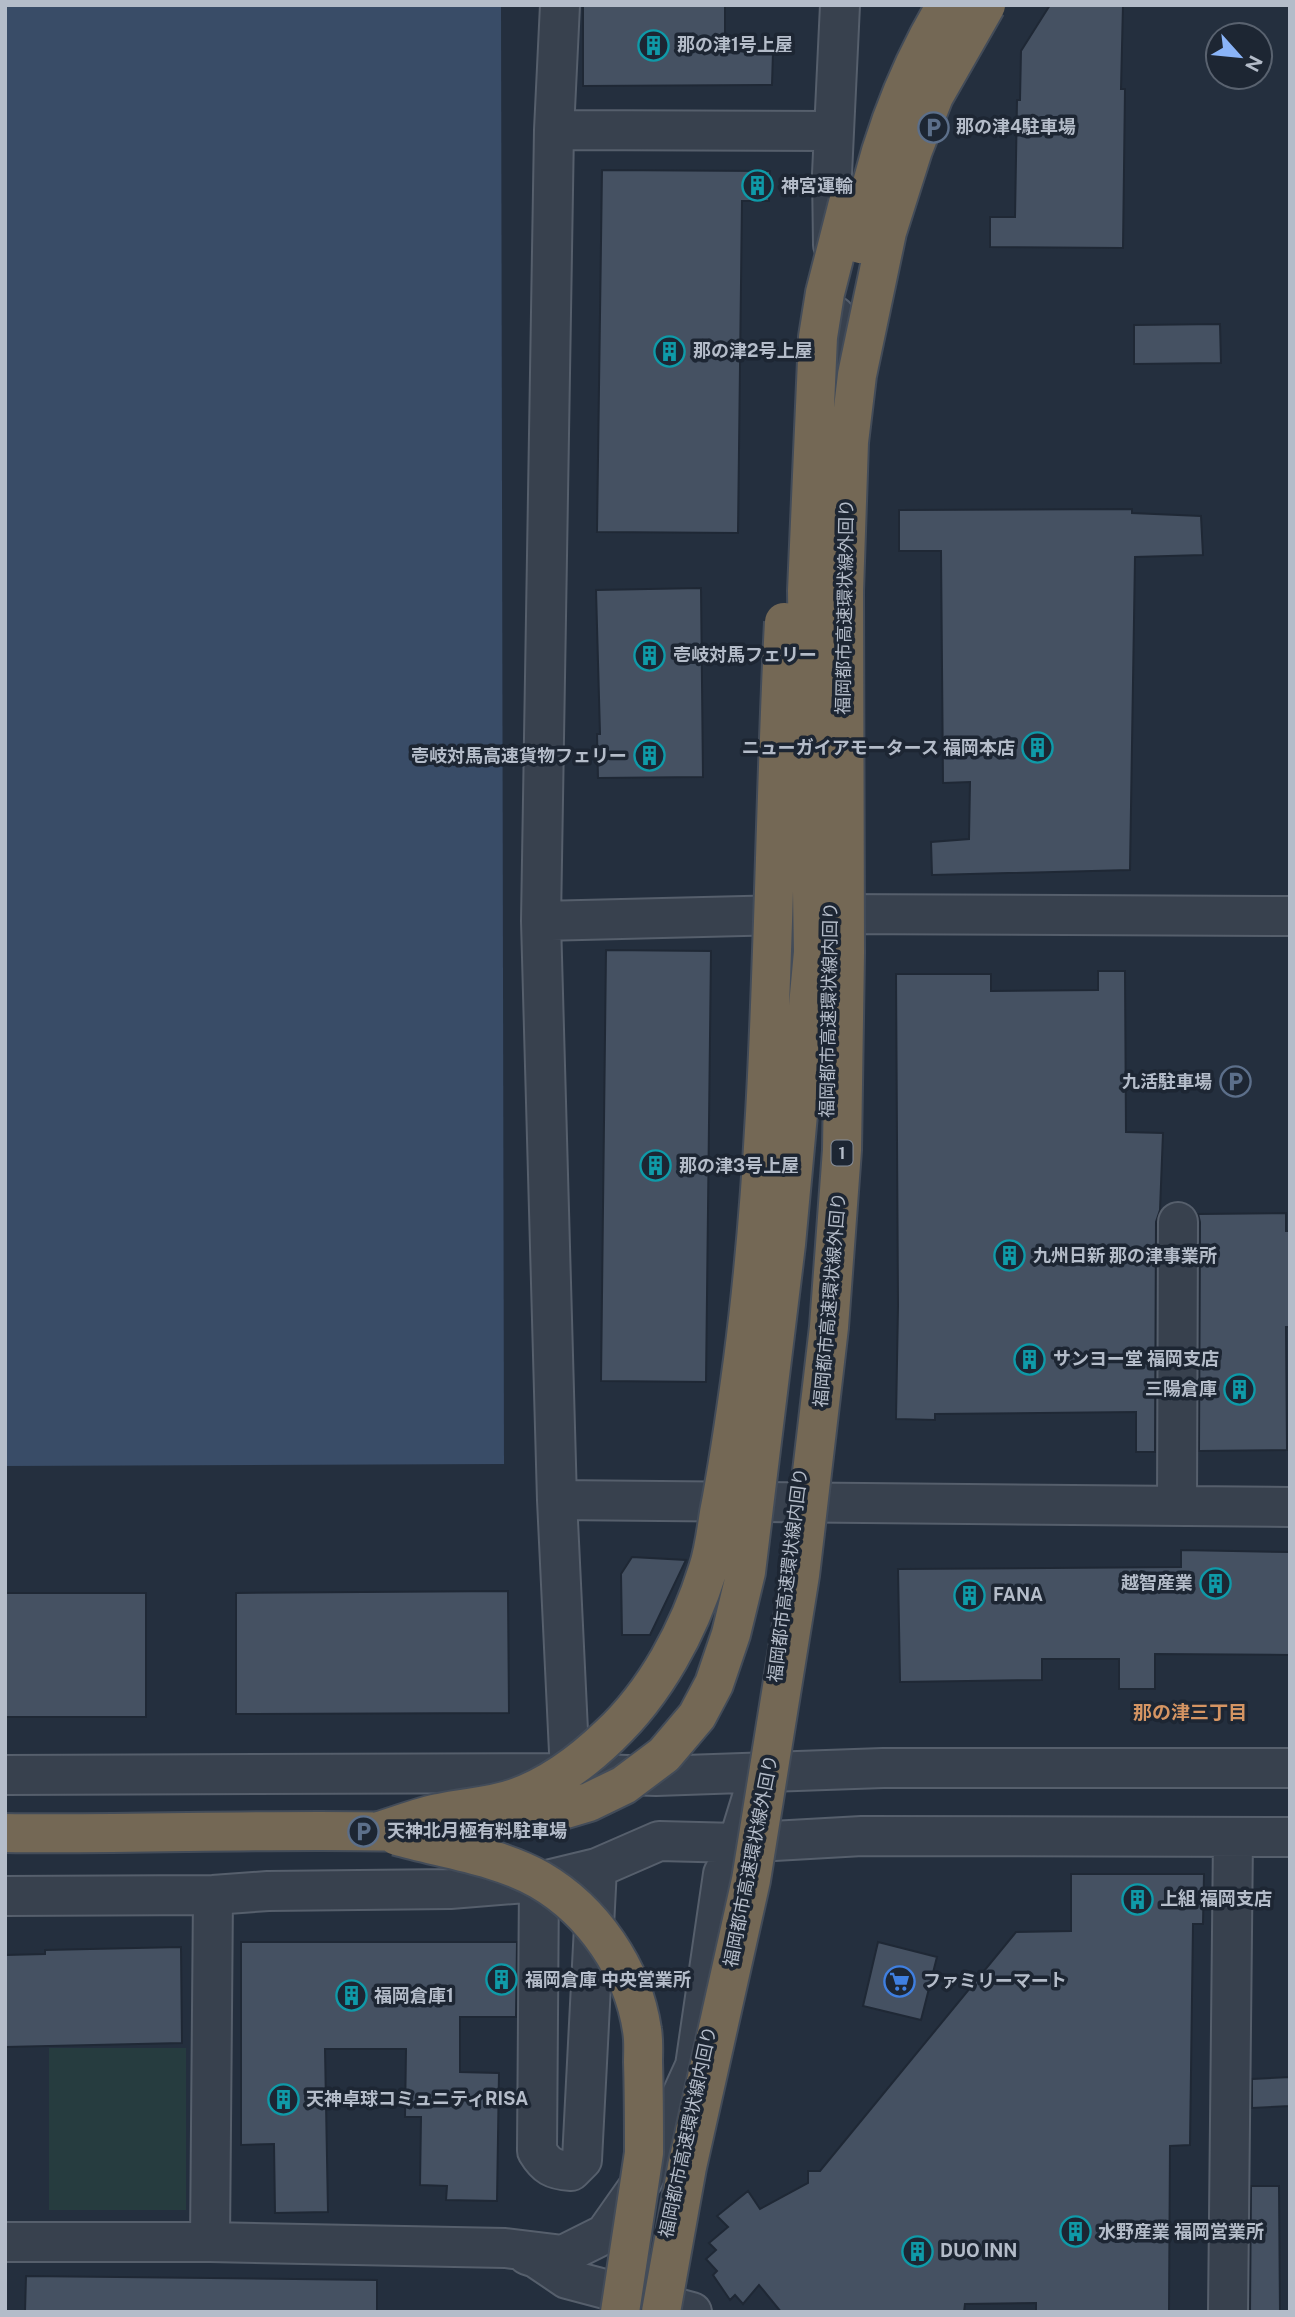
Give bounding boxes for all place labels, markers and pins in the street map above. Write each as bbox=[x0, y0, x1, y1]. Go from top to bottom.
building icon: 那の津1号上屋 bbox=[637, 28, 671, 62]
place label: 那の津1号上屋 bbox=[677, 34, 793, 55]
parking icon: 那の津4駐車場 bbox=[916, 110, 950, 144]
place label: 那の津4駐車場 bbox=[956, 116, 1076, 137]
building icon: 神宮運輸 bbox=[741, 169, 775, 203]
place label: 神宮運輸 bbox=[781, 175, 853, 196]
building icon: 那の津2号上屋 bbox=[653, 334, 687, 368]
place label: 那の津2号上屋 bbox=[693, 340, 812, 361]
building icon: 壱岐対馬フェリー bbox=[633, 638, 667, 672]
place label: 壱岐対馬フェリー bbox=[673, 644, 817, 665]
building icon: ニューガイアモータース 福岡本店 bbox=[1021, 731, 1055, 765]
place label: ニューガイアモータース 福岡本店 bbox=[742, 737, 1015, 758]
building icon: 壱岐対馬高速貨物フェリー bbox=[633, 739, 667, 773]
place label: 壱岐対馬高速貨物フェリー bbox=[411, 745, 627, 766]
parking icon: 九活駐車場 bbox=[1218, 1065, 1252, 1099]
place label: 九活駐車場 bbox=[1122, 1071, 1212, 1092]
building icon: 那の津3号上屋 bbox=[639, 1149, 673, 1183]
place label: 那の津3号上屋 bbox=[679, 1155, 799, 1176]
building icon: 九州日新 那の津事業所 bbox=[993, 1239, 1027, 1273]
place label: 九州日新 那の津事業所 bbox=[1033, 1245, 1217, 1266]
building icon: サンヨー堂 福岡支店 bbox=[1013, 1342, 1047, 1376]
place label: サンヨー堂 福岡支店 bbox=[1053, 1348, 1219, 1369]
building icon: 三陽倉庫 bbox=[1223, 1372, 1257, 1406]
place label: 三陽倉庫 bbox=[1145, 1378, 1217, 1399]
building icon: 越智産業 bbox=[1199, 1566, 1233, 1600]
place label: 越智産業 bbox=[1121, 1572, 1193, 1593]
building icon: FANA bbox=[953, 1578, 987, 1612]
place label: FANA bbox=[993, 1584, 1043, 1605]
parking icon: 天神北月極有料駐車場 bbox=[347, 1814, 381, 1848]
place label: 天神北月極有料駐車場 bbox=[387, 1820, 567, 1841]
building icon: 上組 福岡支店 bbox=[1120, 1882, 1154, 1916]
place label: 上組 福岡支店 bbox=[1160, 1888, 1272, 1909]
building icon: 福岡倉庫 中央営業所 bbox=[485, 1963, 519, 1997]
supermarket icon: ファミリーマート bbox=[883, 1964, 917, 1998]
place label: 福岡倉庫 中央営業所 bbox=[525, 1969, 691, 1990]
place label: ファミリーマート bbox=[923, 1970, 1067, 1991]
building icon: 福岡倉庫1 bbox=[334, 1979, 368, 2013]
place label: 福岡倉庫1 bbox=[374, 1985, 454, 2006]
building icon: 天神卓球コミュニティRISA bbox=[266, 2082, 300, 2116]
place label: 天神卓球コミュニティRISA bbox=[306, 2088, 528, 2109]
building icon: 水野産業 福岡営業所 bbox=[1058, 2215, 1092, 2249]
place label: 水野産業 福岡営業所 bbox=[1098, 2221, 1264, 2242]
building icon: DUO INN bbox=[900, 2234, 934, 2268]
place label: DUO INN bbox=[940, 2240, 1017, 2261]

